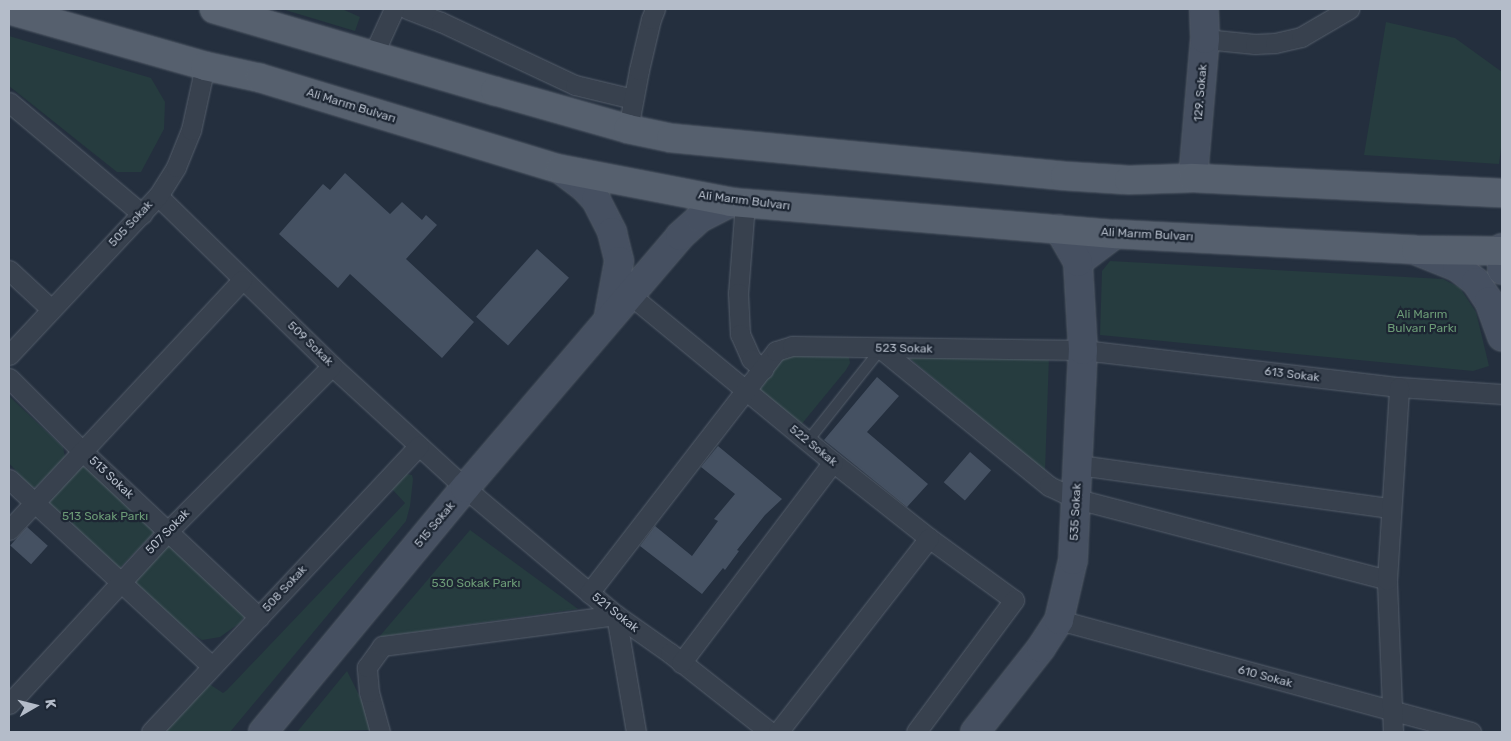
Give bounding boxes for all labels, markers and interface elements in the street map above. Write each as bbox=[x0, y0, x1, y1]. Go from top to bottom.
street label: 129. Sokak bbox=[1191, 64, 1211, 122]
street label: Ali Marım Bulvarı bbox=[305, 86, 397, 126]
street label: Ali Marım Bulvarı bbox=[697, 188, 791, 214]
street label: 505 Sokak bbox=[106, 198, 156, 250]
street label: Ali Marım Bulvarı bbox=[1100, 225, 1194, 245]
park label: Ali Marım Bulvarı Parkı bbox=[1387, 308, 1457, 336]
street label: 509 Sokak bbox=[284, 319, 336, 369]
street label: 523 Sokak bbox=[875, 341, 933, 357]
street label: 613 Sokak bbox=[1264, 364, 1320, 386]
street label: 522 Sokak bbox=[786, 422, 840, 470]
street label: 513 Sokak bbox=[86, 454, 136, 502]
street label: 535 Sokak bbox=[1067, 483, 1085, 541]
street label: 515 Sokak bbox=[412, 499, 458, 551]
street label: 507 Sokak bbox=[143, 506, 193, 558]
park label: 513 Sokak Parkı bbox=[62, 510, 148, 524]
street label: 508 Sokak bbox=[260, 563, 310, 615]
park label: 530 Sokak Parkı bbox=[432, 577, 520, 591]
street label: 521 Sokak bbox=[589, 590, 641, 636]
street label: 610 Sokak bbox=[1236, 663, 1294, 691]
north arrow bbox=[10, 681, 60, 731]
text: K bbox=[41, 698, 59, 710]

